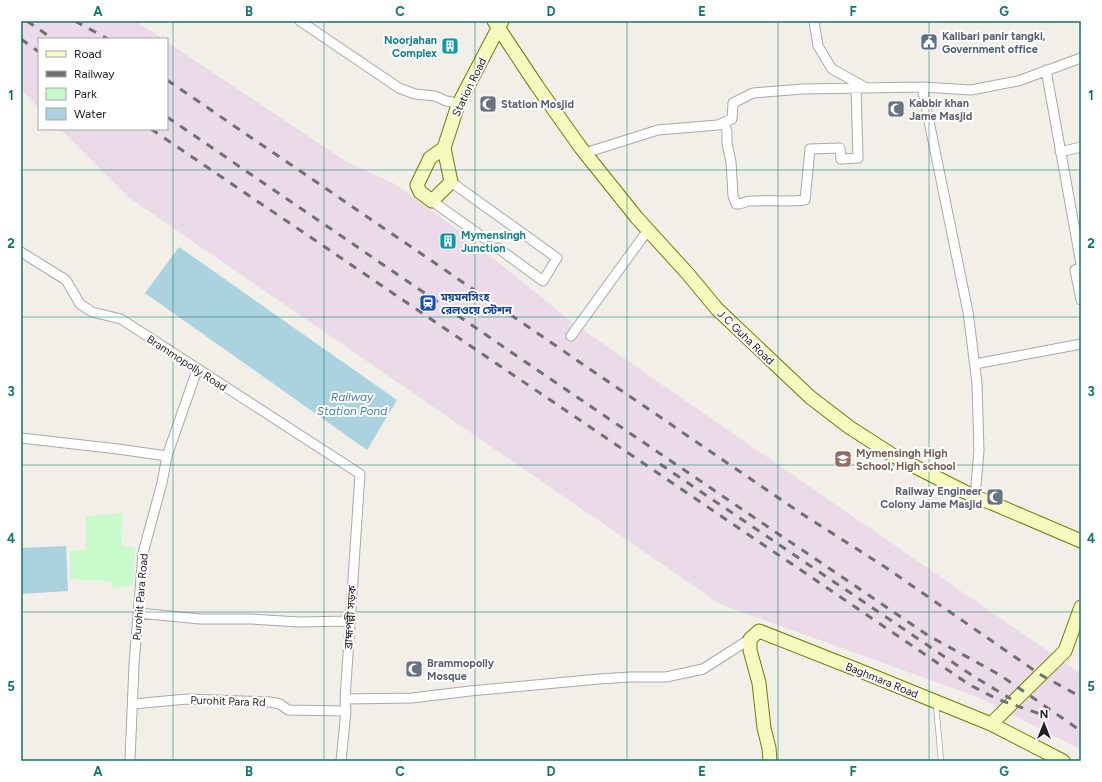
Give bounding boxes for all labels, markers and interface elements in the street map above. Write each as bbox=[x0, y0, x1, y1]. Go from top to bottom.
text: A bbox=[93, 4, 103, 19]
text: B bbox=[245, 4, 253, 19]
text: C bbox=[395, 4, 405, 19]
text: D bbox=[546, 4, 556, 19]
text: E bbox=[698, 4, 706, 19]
text: F bbox=[849, 4, 857, 19]
text: G bbox=[999, 4, 1009, 19]
place label: Kalibari panir tangki, Government office bbox=[942, 30, 1046, 56]
public building icon: Kalibari panir tangki, Government office bbox=[919, 32, 939, 52]
place label: Noorjahan Complex bbox=[384, 34, 437, 60]
building icon: Noorjahan Complex bbox=[440, 36, 460, 56]
legend bbox=[38, 38, 168, 130]
text: Road bbox=[74, 47, 102, 61]
street label: Station Road bbox=[450, 56, 489, 119]
text: Railway bbox=[74, 67, 115, 81]
text: Park bbox=[74, 87, 97, 101]
text: 1 bbox=[8, 88, 14, 103]
text: 1 bbox=[1088, 88, 1094, 103]
mosque icon: Station Mosjid bbox=[478, 94, 498, 114]
place label: Kabbir khan Jame Masjid bbox=[909, 97, 972, 123]
place label: Station Mosjid bbox=[501, 98, 574, 111]
mosque icon: Kabbir khan Jame Masjid bbox=[886, 99, 906, 119]
text: Water bbox=[74, 107, 106, 121]
place label: Mymensingh Junction bbox=[461, 229, 526, 255]
building icon: Mymensingh Junction bbox=[438, 231, 458, 251]
text: 2 bbox=[7, 236, 15, 251]
text: 2 bbox=[1087, 236, 1095, 251]
place label: ময়মনসিংহ রেলওয়ে স্টেশন bbox=[440, 291, 512, 317]
station icon: ময়মনসিংহ রেলওয়ে স্টেশন bbox=[418, 293, 438, 313]
street label: J C Guha Road bbox=[715, 307, 777, 368]
street label: Brammopolly Road bbox=[144, 333, 229, 394]
text: 3 bbox=[7, 384, 15, 399]
text: 3 bbox=[1087, 384, 1095, 399]
water label: Railway Station Pond bbox=[317, 390, 388, 418]
place label: Mymensingh High School, High school bbox=[856, 447, 956, 473]
school or university icon: Mymensingh High School, High school bbox=[833, 449, 853, 469]
place label: Railway Engineer Colony Jame Masjid bbox=[880, 485, 983, 511]
mosque icon: Railway Engineer Colony Jame Masjid bbox=[985, 487, 1005, 507]
text: 4 bbox=[7, 531, 15, 546]
text: 4 bbox=[1087, 531, 1095, 546]
street label: Purohit Para Road bbox=[130, 553, 151, 641]
street label: ব্রাহ্মপল্লী সড়ক bbox=[342, 585, 359, 650]
place label: Brammopolly Mosque bbox=[427, 657, 495, 683]
mosque icon: Brammopolly Mosque bbox=[404, 659, 424, 679]
street label: Baghmara Road bbox=[844, 660, 920, 701]
text: 5 bbox=[7, 679, 15, 694]
text: 5 bbox=[1087, 679, 1095, 694]
street label: Purohit Para Rd bbox=[190, 694, 266, 709]
north arrow bbox=[1024, 704, 1064, 744]
text: N bbox=[1040, 708, 1048, 721]
text: A bbox=[93, 764, 103, 779]
text: B bbox=[245, 764, 253, 779]
text: C bbox=[395, 764, 405, 779]
text: D bbox=[546, 764, 556, 779]
text: E bbox=[698, 764, 706, 779]
text: F bbox=[849, 764, 857, 779]
text: G bbox=[999, 764, 1009, 779]

